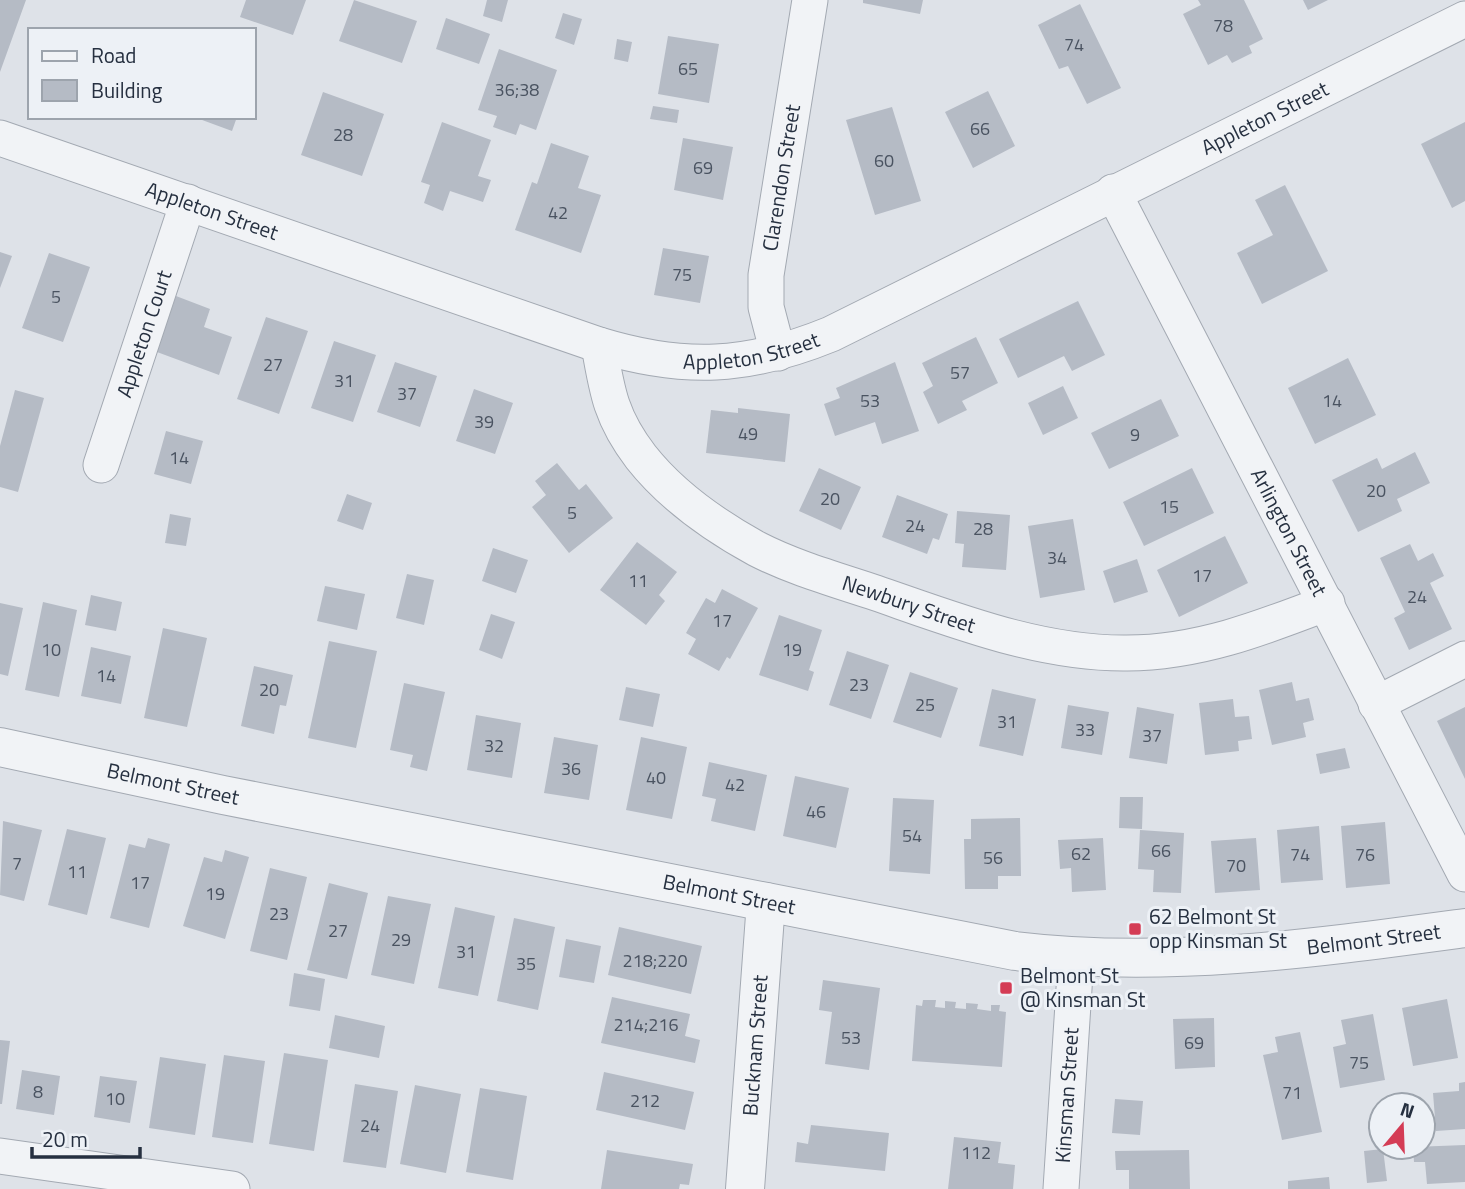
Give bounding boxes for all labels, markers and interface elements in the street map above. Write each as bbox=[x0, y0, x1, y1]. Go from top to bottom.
house number: 78 bbox=[1213, 12, 1233, 39]
legend bbox=[28, 28, 256, 119]
house number: 74 bbox=[1064, 31, 1084, 58]
text: Road bbox=[91, 39, 136, 71]
house number: 65 bbox=[678, 55, 698, 82]
street label: Appleton Street bbox=[1195, 72, 1334, 163]
text: Building bbox=[91, 74, 163, 106]
house number: 36;38 bbox=[495, 76, 539, 103]
street label: Clarendon Street bbox=[753, 101, 808, 253]
house number: 66 bbox=[970, 115, 990, 142]
house number: 28 bbox=[333, 121, 353, 148]
house number: 60 bbox=[874, 147, 894, 174]
house number: 69 bbox=[693, 154, 713, 181]
street label: Appleton Street bbox=[141, 172, 283, 248]
house number: 42 bbox=[548, 199, 568, 226]
house number: 75 bbox=[672, 261, 692, 288]
street label: Appleton Court bbox=[107, 265, 180, 402]
house number: 5 bbox=[51, 283, 61, 310]
street label: Appleton Street bbox=[682, 323, 824, 377]
house number: 27 bbox=[263, 351, 283, 378]
house number: 57 bbox=[950, 359, 970, 386]
house number: 31 bbox=[334, 367, 354, 394]
house number: 37 bbox=[397, 380, 417, 407]
house number: 53 bbox=[860, 387, 880, 414]
house number: 14 bbox=[1322, 387, 1342, 414]
house number: 39 bbox=[474, 408, 494, 435]
house number: 49 bbox=[738, 420, 758, 447]
house number: 9 bbox=[1130, 421, 1140, 448]
house number: 14 bbox=[169, 444, 189, 471]
street label: Arlington Street bbox=[1243, 462, 1336, 602]
house number: 20 bbox=[1366, 477, 1386, 504]
house number: 20 bbox=[820, 485, 840, 512]
house number: 15 bbox=[1159, 493, 1179, 520]
house number: 5 bbox=[567, 499, 577, 526]
house number: 24 bbox=[905, 512, 925, 539]
house number: 28 bbox=[973, 515, 993, 542]
house number: 34 bbox=[1047, 544, 1067, 571]
house number: 17 bbox=[1192, 562, 1212, 589]
street label: Newbury Street bbox=[838, 566, 980, 641]
house number: 11 bbox=[628, 567, 648, 594]
house number: 24 bbox=[1407, 583, 1427, 610]
house number: 17 bbox=[712, 607, 732, 634]
house number: 10 bbox=[41, 636, 61, 663]
house number: 19 bbox=[782, 636, 802, 663]
house number: 14 bbox=[96, 662, 116, 689]
house number: 23 bbox=[849, 671, 869, 698]
house number: 20 bbox=[259, 676, 279, 703]
house number: 25 bbox=[915, 691, 935, 718]
house number: 31 bbox=[997, 708, 1017, 735]
house number: 33 bbox=[1075, 716, 1095, 743]
house number: 37 bbox=[1142, 722, 1162, 749]
house number: 32 bbox=[484, 732, 504, 759]
street label: Belmont Street bbox=[104, 753, 243, 813]
house number: 36 bbox=[561, 755, 581, 782]
house number: 40 bbox=[646, 764, 666, 791]
house number: 42 bbox=[725, 771, 745, 798]
house number: 46 bbox=[806, 798, 826, 825]
house number: 54 bbox=[902, 822, 922, 849]
house number: 66 bbox=[1151, 837, 1171, 864]
house number: 62 bbox=[1071, 840, 1091, 867]
house number: 74 bbox=[1290, 841, 1310, 868]
house number: 76 bbox=[1355, 841, 1375, 868]
house number: 56 bbox=[983, 844, 1003, 871]
house number: 7 bbox=[12, 850, 22, 877]
house number: 70 bbox=[1226, 852, 1246, 879]
house number: 11 bbox=[67, 858, 87, 885]
street label: Belmont Street bbox=[660, 865, 799, 923]
house number: 17 bbox=[130, 869, 150, 896]
house number: 19 bbox=[205, 880, 225, 907]
house number: 23 bbox=[269, 900, 289, 927]
place label: 62 Belmont St opp Kinsman St bbox=[1149, 900, 1288, 956]
street label: Belmont Street bbox=[1305, 914, 1443, 963]
house number: 27 bbox=[328, 917, 348, 944]
marker: 62 Belmont St opp Kinsman St bbox=[1127, 921, 1143, 937]
house number: 29 bbox=[391, 926, 411, 953]
house number: 31 bbox=[456, 938, 476, 965]
house number: 218;220 bbox=[623, 947, 687, 974]
house number: 35 bbox=[516, 950, 536, 977]
place label: Belmont St @ Kinsman St bbox=[1020, 959, 1146, 1015]
street label: Bucknam Street bbox=[733, 973, 776, 1117]
marker: Belmont St @ Kinsman St bbox=[998, 980, 1014, 996]
house number: 214;216 bbox=[614, 1011, 678, 1038]
house number: 53 bbox=[841, 1024, 861, 1051]
street label: Kinsman Street bbox=[1046, 1026, 1086, 1164]
house number: 69 bbox=[1184, 1029, 1204, 1056]
house number: 75 bbox=[1349, 1049, 1369, 1076]
house number: 8 bbox=[33, 1078, 43, 1105]
house number: 71 bbox=[1282, 1079, 1302, 1106]
house number: 10 bbox=[105, 1085, 125, 1112]
house number: 212 bbox=[630, 1087, 660, 1114]
north arrow bbox=[1367, 1091, 1437, 1161]
text: N bbox=[1397, 1094, 1419, 1125]
house number: 24 bbox=[360, 1112, 380, 1139]
scale bar bbox=[32, 1116, 140, 1160]
text: 20 m bbox=[42, 1123, 88, 1155]
house number: 112 bbox=[961, 1139, 991, 1166]

